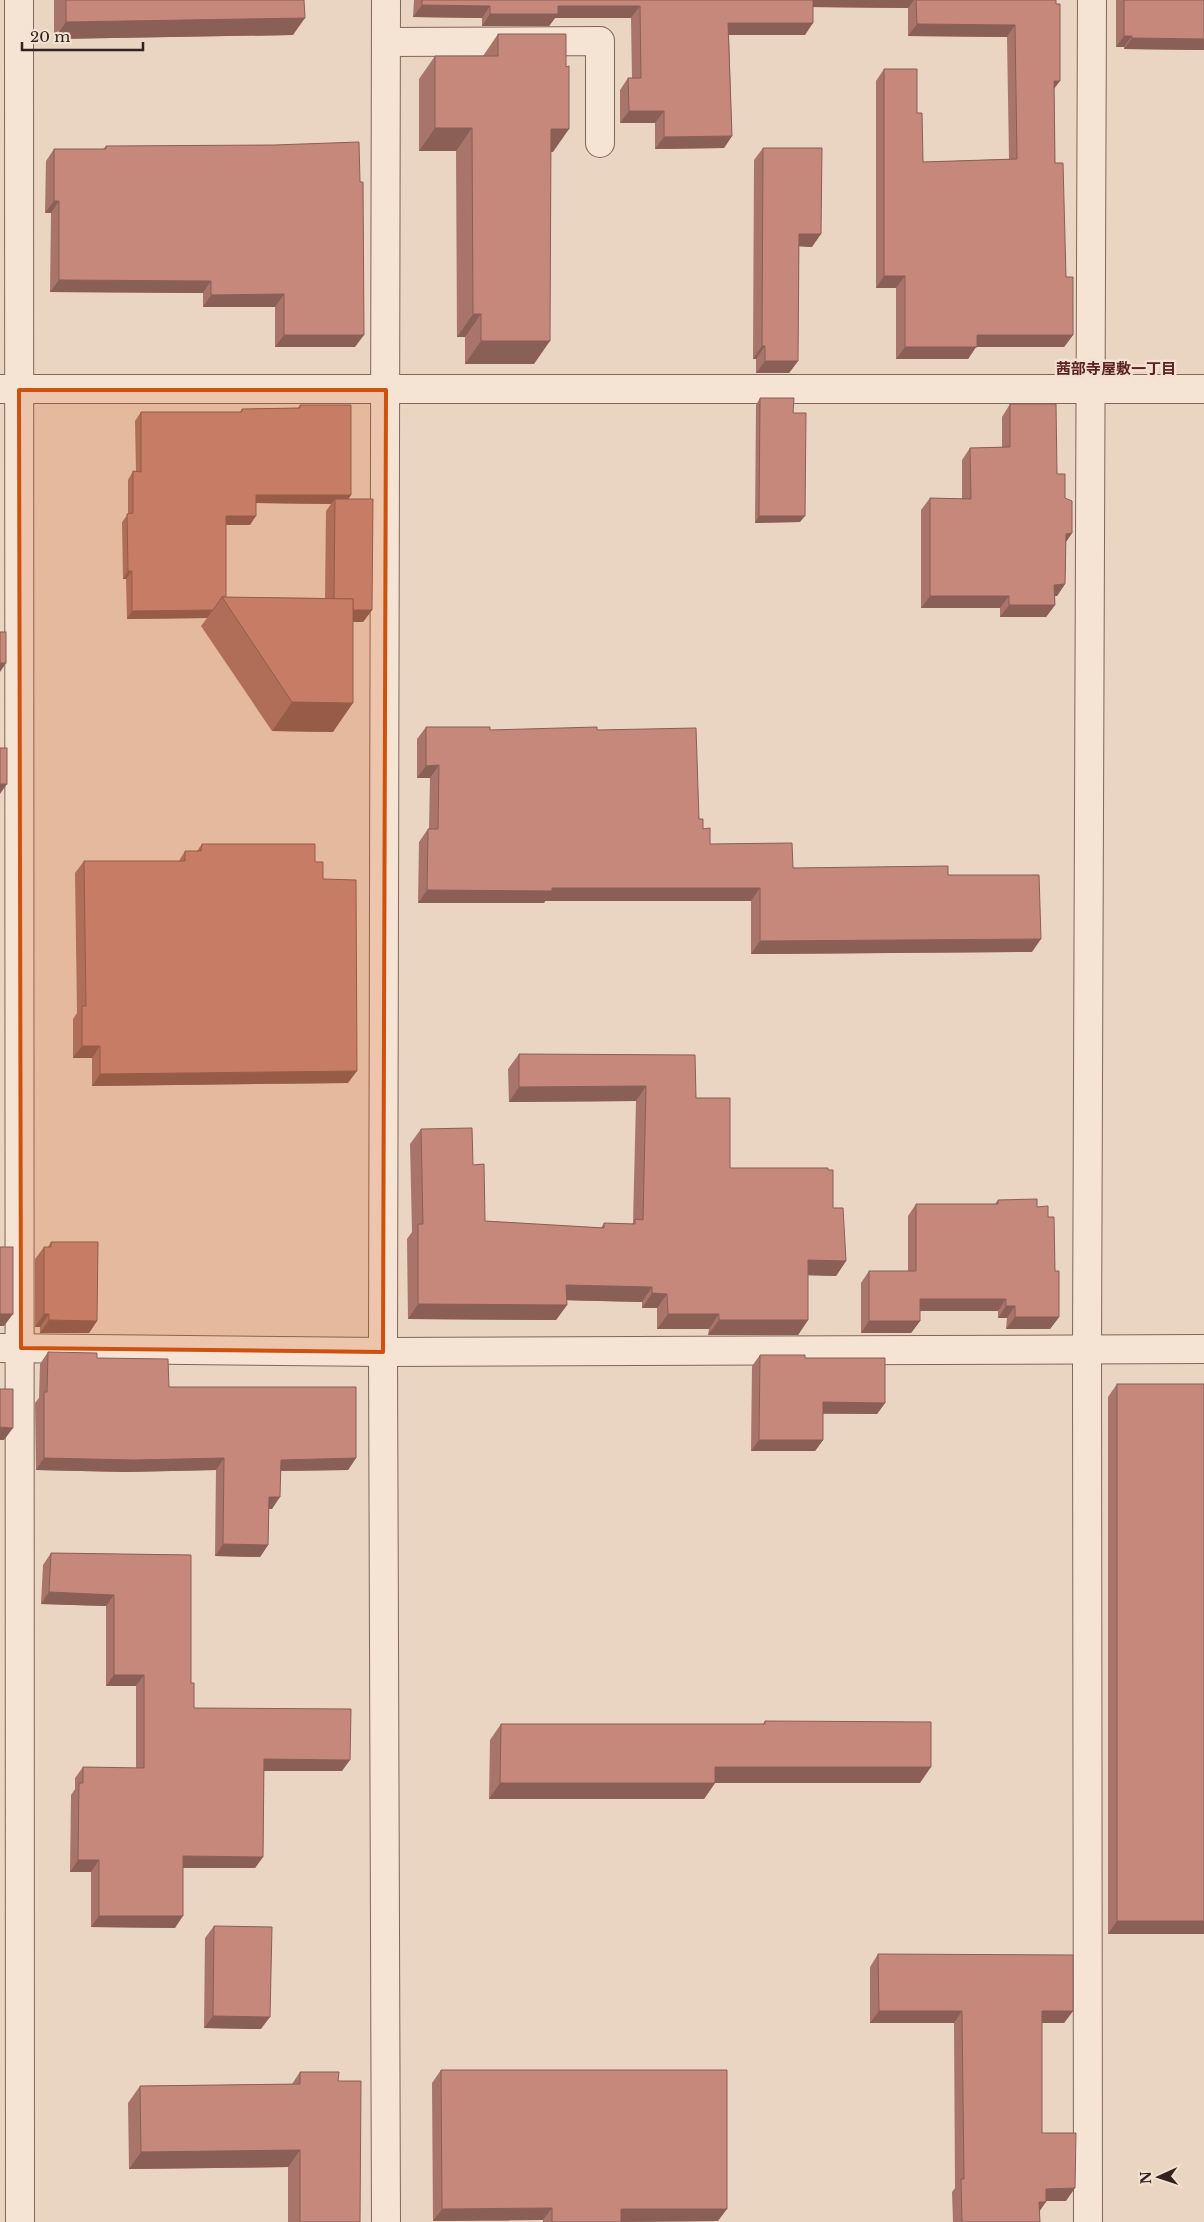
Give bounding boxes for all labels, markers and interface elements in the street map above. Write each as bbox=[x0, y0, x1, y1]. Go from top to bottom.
scale bar bbox=[22, 20, 144, 52]
text: 20 m bbox=[30, 27, 70, 46]
district label: 茜部寺屋敷一丁目 bbox=[1056, 359, 1176, 378]
north arrow bbox=[1134, 2152, 1184, 2202]
text: N bbox=[1137, 2171, 1155, 2185]

